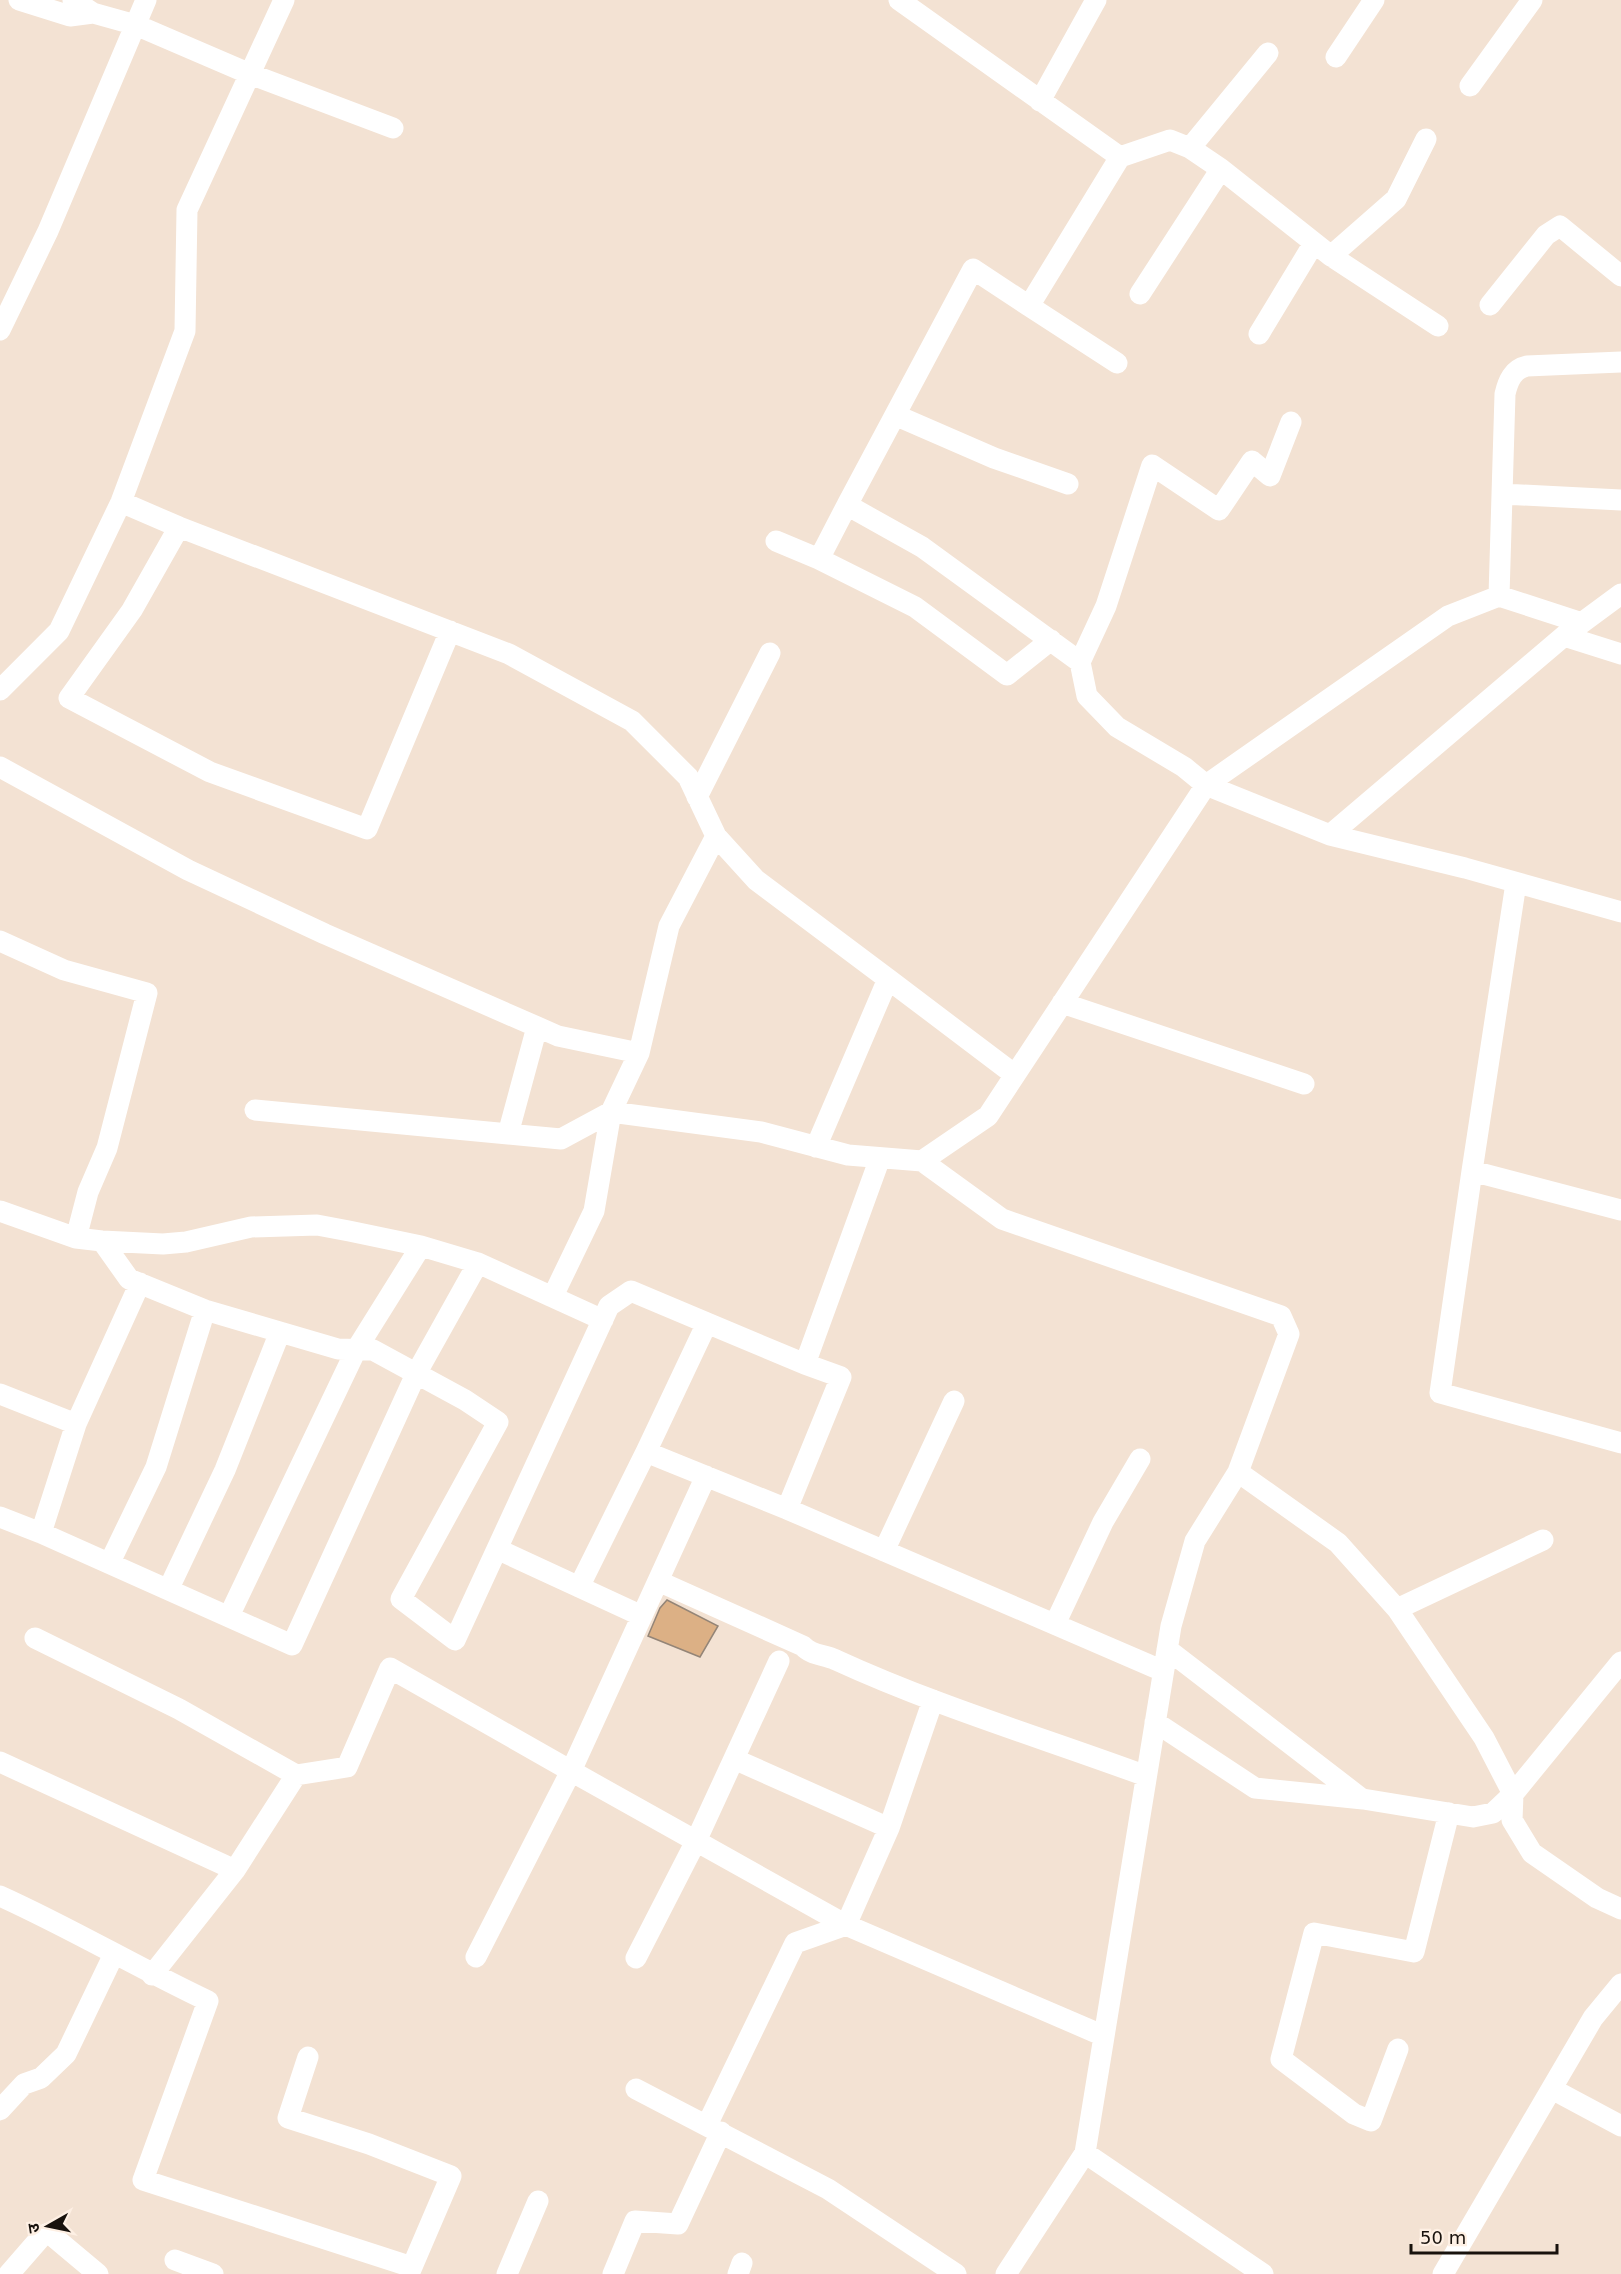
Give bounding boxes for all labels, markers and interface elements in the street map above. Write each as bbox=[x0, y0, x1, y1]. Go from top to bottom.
north arrow bbox=[18, 2196, 78, 2256]
scale bar bbox=[1411, 2217, 1556, 2255]
text: उ bbox=[23, 2222, 44, 2234]
text: 50 m bbox=[1420, 2227, 1466, 2248]

